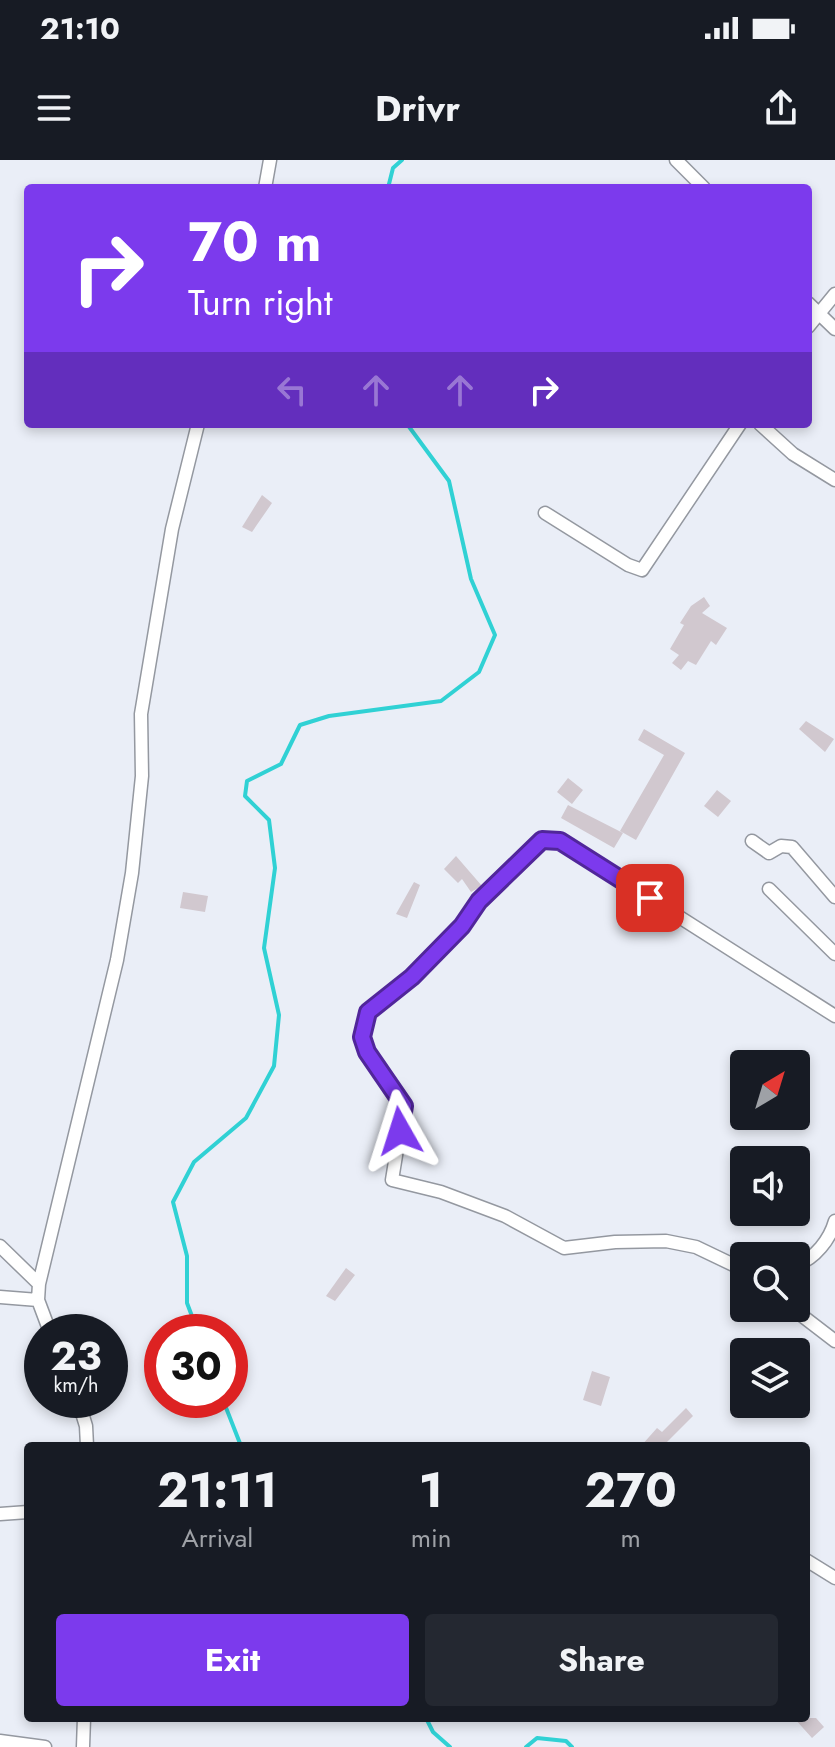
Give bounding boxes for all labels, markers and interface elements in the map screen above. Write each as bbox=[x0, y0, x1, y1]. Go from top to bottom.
text: 21:10 bbox=[40, 7, 120, 50]
text: Drivr bbox=[375, 82, 460, 134]
icon: menu bbox=[32, 86, 76, 130]
icon: share bbox=[759, 86, 803, 130]
text: 70 m bbox=[188, 201, 322, 282]
icon: right bbox=[56, 216, 160, 320]
text: Turn right bbox=[188, 276, 333, 328]
icon: left bbox=[270, 368, 314, 412]
icon: ahead bbox=[354, 368, 398, 412]
icon: ahead bbox=[438, 368, 482, 412]
icon: right bbox=[522, 368, 566, 412]
pin bbox=[616, 864, 684, 932]
icon: arrive bbox=[628, 876, 672, 920]
north arrow bbox=[730, 1050, 810, 1130]
map controls bbox=[730, 1050, 810, 1418]
position arrow bbox=[358, 1089, 442, 1173]
button: sound bbox=[730, 1146, 810, 1226]
button: search bbox=[730, 1242, 810, 1322]
speed limit sign: 30 bbox=[144, 1314, 248, 1418]
text: 23 bbox=[50, 1327, 102, 1385]
button: layers bbox=[730, 1338, 810, 1418]
text: km/h bbox=[53, 1371, 99, 1400]
text: 21:11 bbox=[157, 1456, 277, 1525]
text: 1 bbox=[419, 1456, 443, 1525]
text: 270 bbox=[585, 1456, 677, 1525]
text: Arrival bbox=[181, 1519, 253, 1557]
text: min bbox=[411, 1519, 451, 1557]
text: m bbox=[621, 1519, 641, 1557]
button: Exit bbox=[56, 1614, 409, 1706]
button: Share bbox=[425, 1614, 778, 1706]

